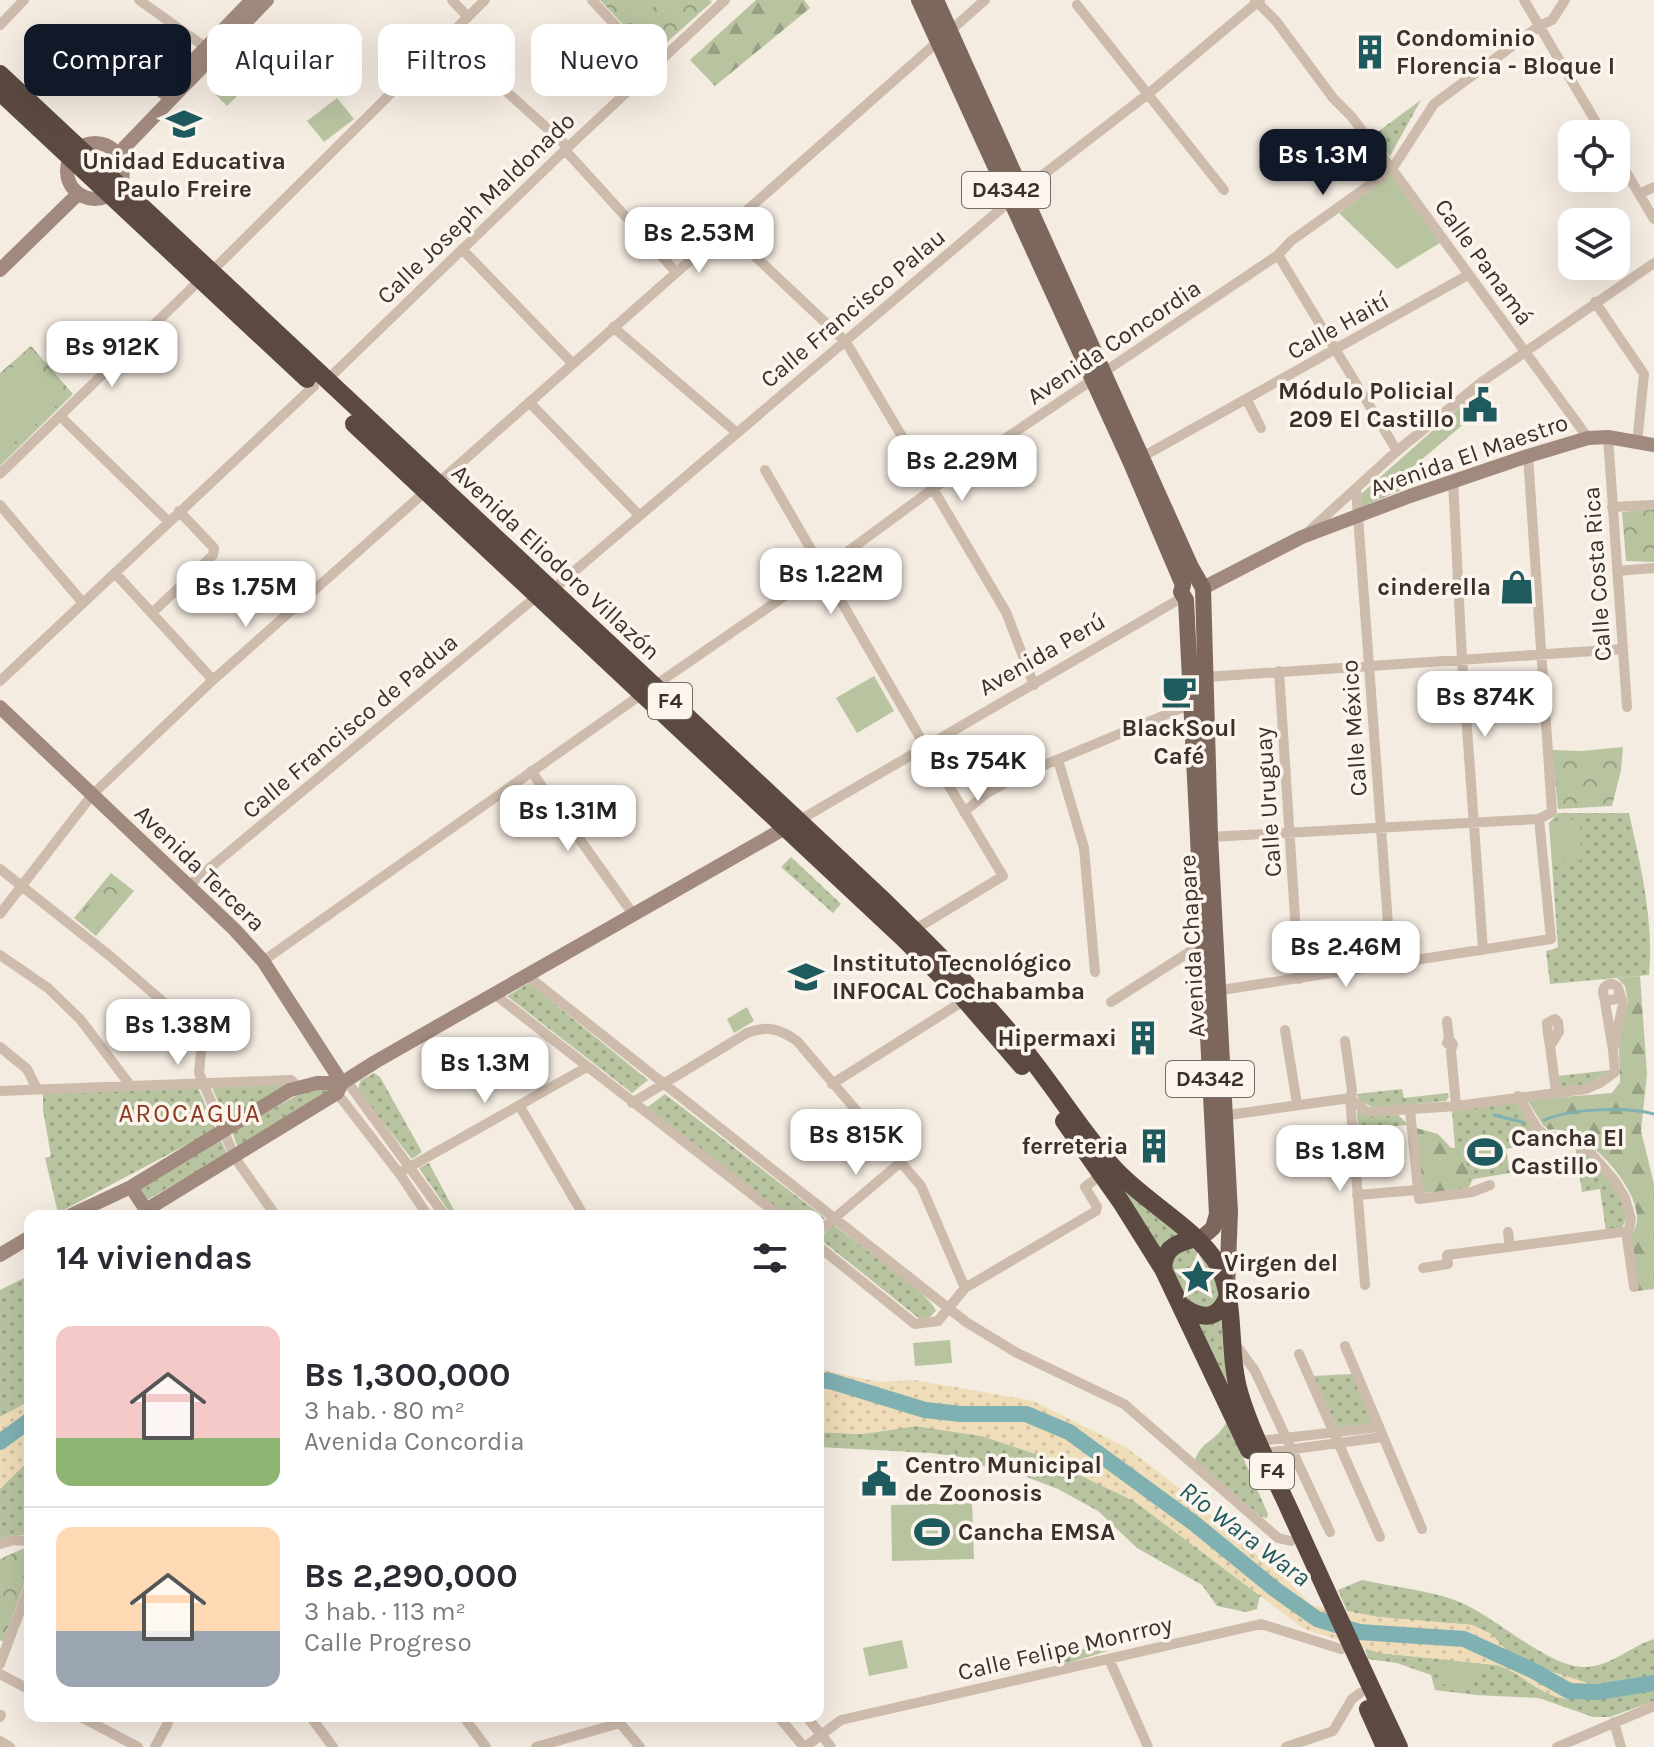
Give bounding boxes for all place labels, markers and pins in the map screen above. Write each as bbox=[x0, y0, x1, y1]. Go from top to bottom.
place label: Condominio Florencia - Bloque I bbox=[1396, 24, 1615, 80]
building icon: Condominio Florencia - Bloque I bbox=[1351, 33, 1389, 71]
school or university icon: Unidad Educativa Paulo Freire bbox=[165, 105, 203, 143]
pin: Bs 1.3M bbox=[1249, 129, 1397, 197]
place label: Unidad Educativa Paulo Freire bbox=[82, 147, 286, 203]
pin: Bs 2.53M bbox=[616, 207, 782, 275]
pin: Bs 912K bbox=[38, 321, 186, 389]
place label: Módulo Policial 209 El Castillo bbox=[1278, 377, 1454, 433]
public building icon: Módulo Policial 209 El Castillo bbox=[1461, 386, 1499, 424]
pin: Bs 2.29M bbox=[879, 435, 1045, 503]
pin: Bs 1.22M bbox=[748, 548, 914, 616]
pin: Bs 1.75M bbox=[163, 561, 329, 629]
shop icon: cinderella bbox=[1498, 568, 1536, 606]
place label: cinderella bbox=[1377, 573, 1491, 601]
pin: Bs 874K bbox=[1411, 671, 1559, 739]
cafe icon: BlackSoul Café bbox=[1160, 672, 1198, 710]
place label: BlackSoul Café bbox=[1121, 714, 1237, 770]
pin: Bs 754K bbox=[904, 735, 1052, 803]
pin: Bs 1.31M bbox=[485, 785, 651, 853]
pin: Bs 2.46M bbox=[1263, 921, 1429, 989]
place label: Instituto Tecnológico INFOCAL Cochabamba bbox=[832, 949, 1085, 1005]
school or university icon: Instituto Tecnológico INFOCAL Cochabamba bbox=[787, 958, 825, 996]
pin: Bs 1.38M bbox=[95, 999, 261, 1067]
building icon: Hipermaxi bbox=[1124, 1019, 1162, 1057]
place label: Hipermaxi bbox=[997, 1024, 1117, 1052]
pin: Bs 1.3M bbox=[411, 1037, 559, 1105]
pin: Bs 815K bbox=[782, 1109, 930, 1177]
place label: Cancha El Castillo bbox=[1511, 1124, 1624, 1180]
pin: Bs 1.8M bbox=[1266, 1125, 1414, 1193]
building icon: ferreteria bbox=[1135, 1127, 1173, 1165]
place label: ferreteria bbox=[1021, 1132, 1128, 1160]
sports icon: Cancha El Castillo bbox=[1466, 1133, 1504, 1171]
place label: Virgen del Rosario bbox=[1224, 1249, 1338, 1305]
place icon: Virgen del Rosario bbox=[1179, 1258, 1217, 1296]
place label: Centro Municipal de Zoonosis bbox=[905, 1451, 1102, 1507]
public building icon: Centro Municipal de Zoonosis bbox=[860, 1460, 898, 1498]
sports icon: Cancha EMSA bbox=[913, 1513, 951, 1551]
place label: Cancha EMSA bbox=[958, 1518, 1115, 1546]

